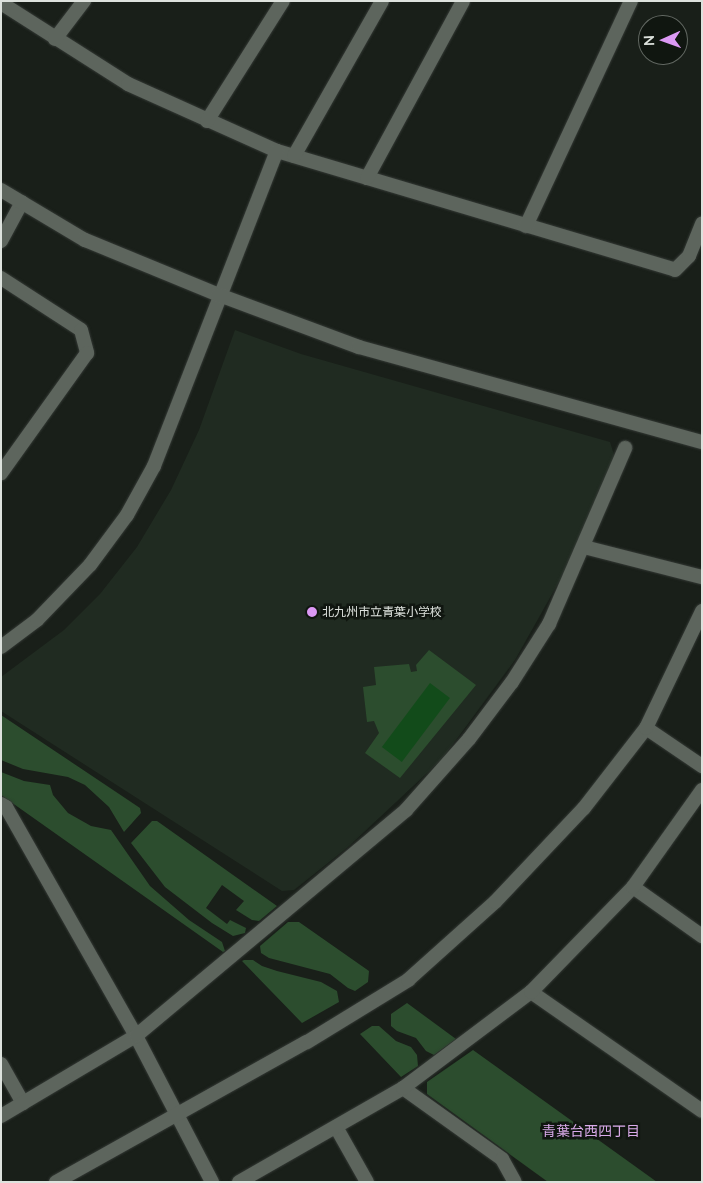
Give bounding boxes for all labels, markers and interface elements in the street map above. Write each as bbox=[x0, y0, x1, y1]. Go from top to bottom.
north arrow bbox=[638, 15, 688, 65]
text: N bbox=[640, 35, 657, 46]
place label: 北九州市立青葉小学校 bbox=[322, 605, 442, 619]
marker: 北九州市立青葉小学校 bbox=[306, 606, 318, 618]
district label: 青葉台西四丁目 bbox=[542, 1123, 640, 1139]

